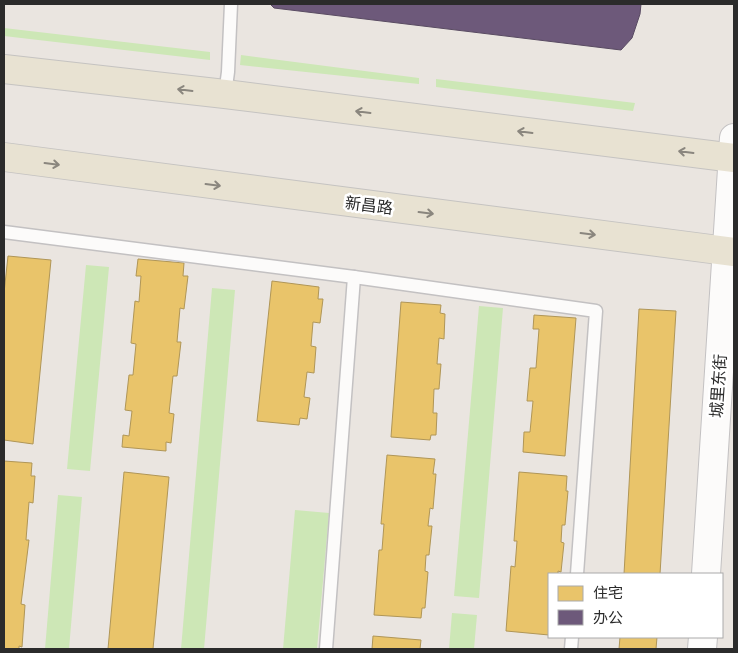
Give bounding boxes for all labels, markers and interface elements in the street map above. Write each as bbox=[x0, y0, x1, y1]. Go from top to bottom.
one-way arrow bbox=[177, 85, 193, 95]
one-way arrow bbox=[356, 107, 372, 117]
one-way arrow bbox=[517, 127, 533, 137]
one-way arrow bbox=[678, 147, 694, 157]
one-way arrow bbox=[44, 159, 60, 169]
one-way arrow bbox=[205, 180, 221, 190]
street label: 新昌路 bbox=[344, 193, 394, 217]
one-way arrow bbox=[418, 208, 434, 218]
one-way arrow bbox=[579, 229, 595, 239]
street label: 城里东街 bbox=[707, 353, 729, 419]
legend bbox=[548, 573, 723, 638]
text: 住宅 bbox=[593, 584, 623, 601]
text: 办公 bbox=[593, 609, 623, 626]

